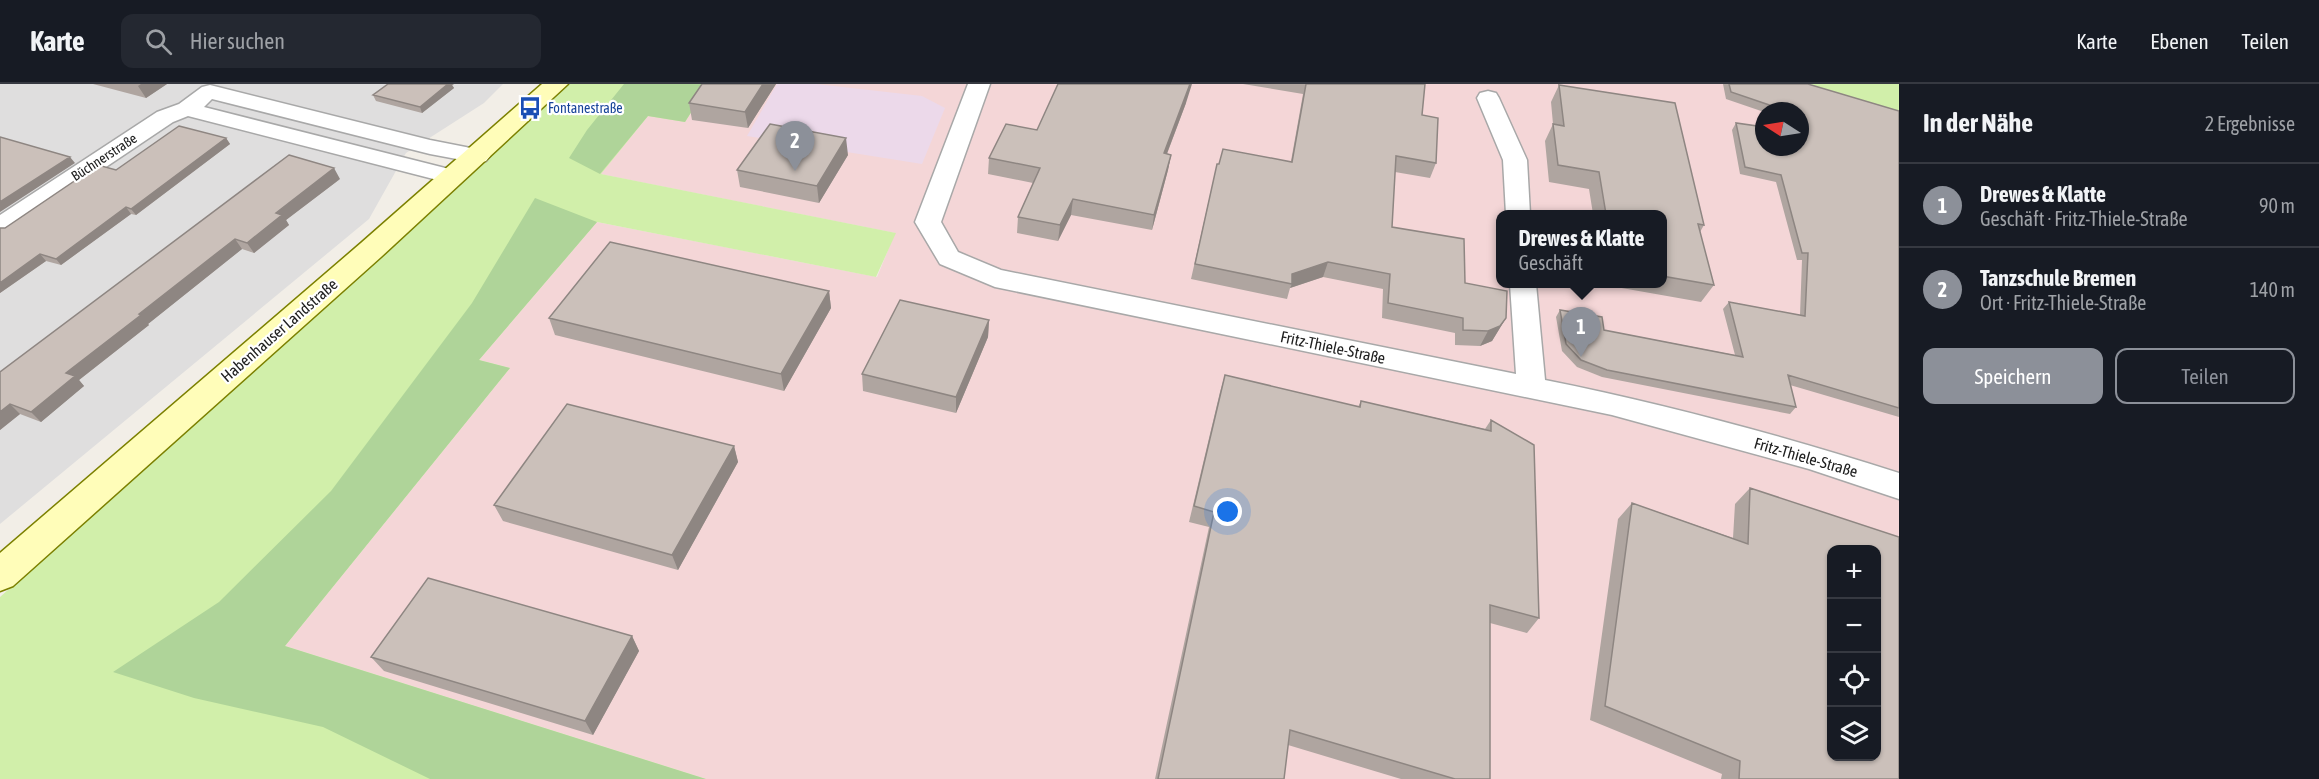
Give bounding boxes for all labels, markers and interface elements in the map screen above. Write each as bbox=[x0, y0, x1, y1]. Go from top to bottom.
search box bbox=[121, 14, 541, 68]
text: Karte bbox=[30, 25, 85, 57]
icon: search bbox=[142, 25, 175, 58]
text: Hier suchen bbox=[190, 28, 285, 54]
text: Karte bbox=[2076, 29, 2117, 53]
text: Ebenen bbox=[2150, 29, 2209, 53]
text: Teilen bbox=[2242, 29, 2289, 53]
bus stop icon: Fontanestraße bbox=[517, 95, 543, 121]
place label: Fontanestraße bbox=[548, 100, 623, 116]
north arrow bbox=[1755, 102, 1809, 156]
text: In der Nähe bbox=[1923, 108, 2033, 138]
text: 2 Ergebnisse bbox=[2205, 112, 2295, 135]
pin: 2 bbox=[776, 122, 814, 171]
street label: Büchnerstraße bbox=[68, 130, 140, 184]
text: Drewes & Klatte bbox=[1980, 181, 2106, 207]
text: 1 bbox=[1938, 194, 1947, 217]
text: 90 m bbox=[2259, 194, 2295, 217]
text: Geschäft · Fritz-Thiele-Straße bbox=[1980, 207, 2188, 230]
popup bbox=[1496, 210, 1667, 288]
text: Drewes & Klatte bbox=[1519, 225, 1645, 251]
text: Geschäft bbox=[1519, 251, 1583, 274]
text: Tanzschule Bremen bbox=[1980, 265, 2136, 291]
street label: Habenhauser Landstraße bbox=[217, 275, 341, 385]
text: 2 bbox=[1938, 278, 1947, 301]
text: 140 m bbox=[2250, 278, 2295, 301]
text: Ort · Fritz-Thiele-Straße bbox=[1980, 291, 2146, 314]
pin: 1 bbox=[1562, 308, 1600, 357]
street label: Fritz-Thiele-Straße bbox=[1279, 327, 1387, 367]
button: Speichern bbox=[1923, 348, 2103, 404]
button: Teilen bbox=[2115, 348, 2295, 404]
street label: Fritz-Thiele-Straße bbox=[1752, 434, 1860, 480]
your location bbox=[1213, 497, 1242, 526]
map controls bbox=[1827, 545, 1881, 761]
button: + bbox=[1827, 545, 1881, 599]
button: − bbox=[1827, 599, 1881, 653]
button: locate bbox=[1827, 653, 1881, 707]
button: layers bbox=[1827, 707, 1881, 761]

